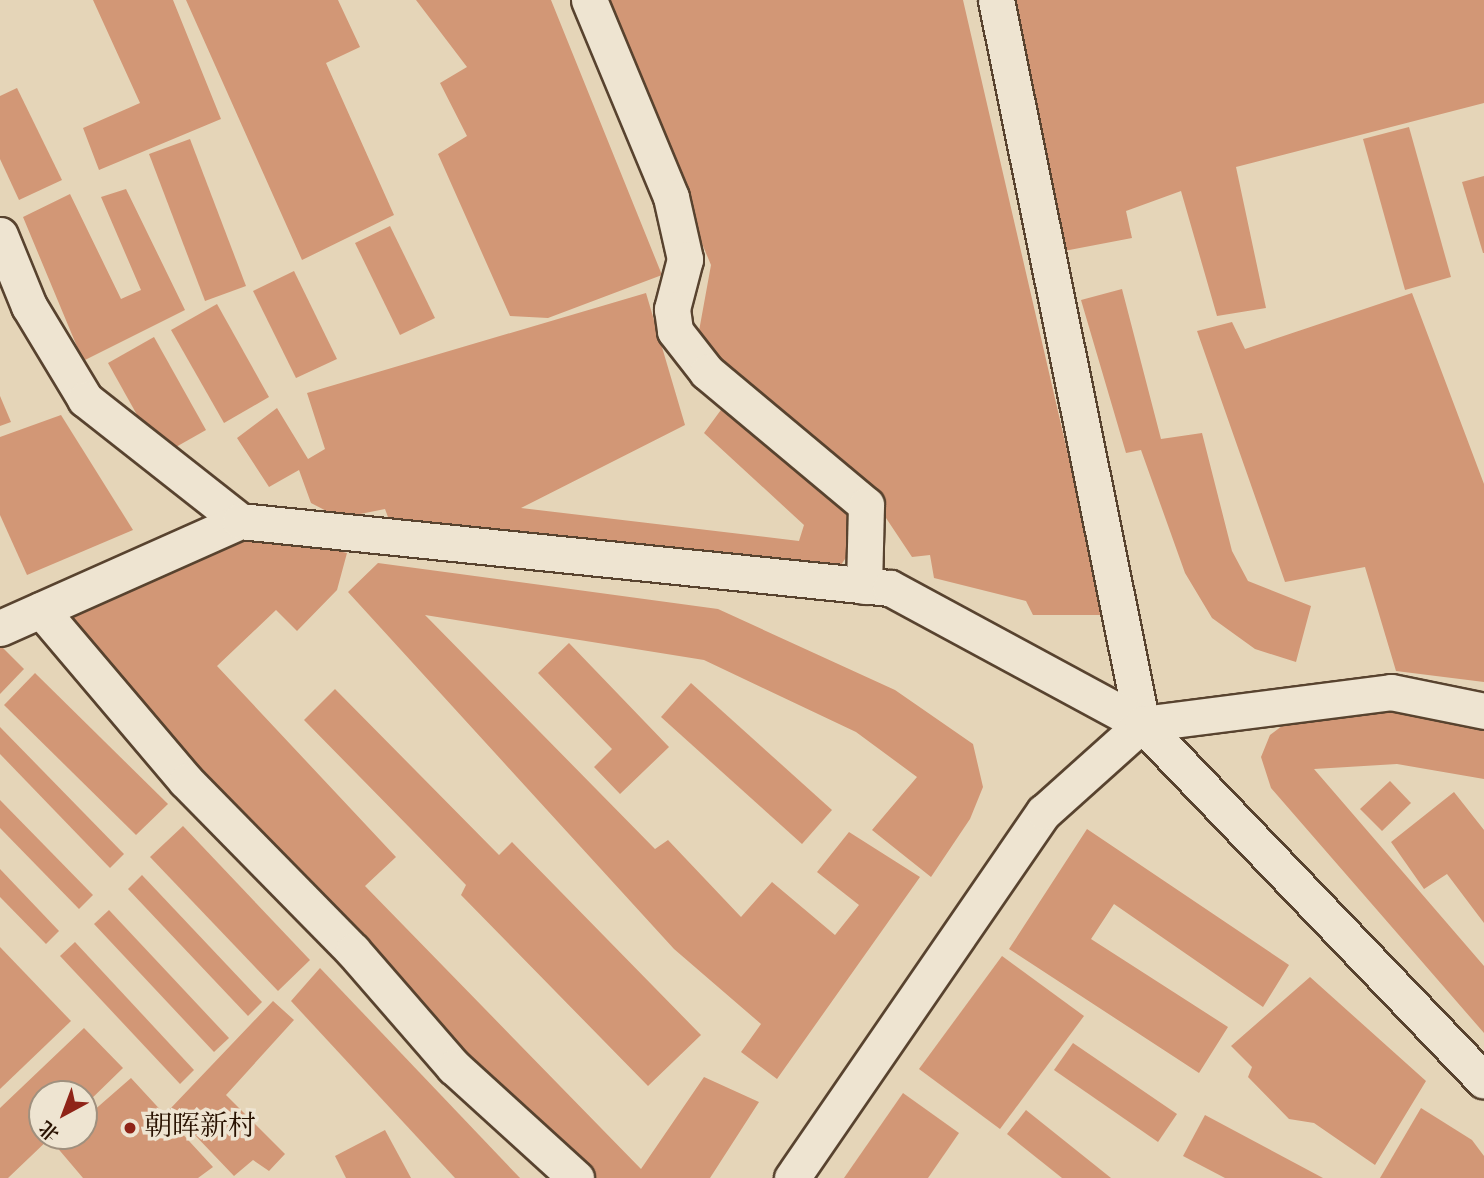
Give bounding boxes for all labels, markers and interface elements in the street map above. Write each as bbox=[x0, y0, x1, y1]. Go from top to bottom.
north arrow bbox=[28, 1080, 98, 1150]
place label: 朝晖新村 bbox=[144, 1111, 256, 1145]
text: 北 bbox=[37, 1116, 64, 1143]
marker: 朝晖新村 bbox=[122, 1120, 138, 1136]

